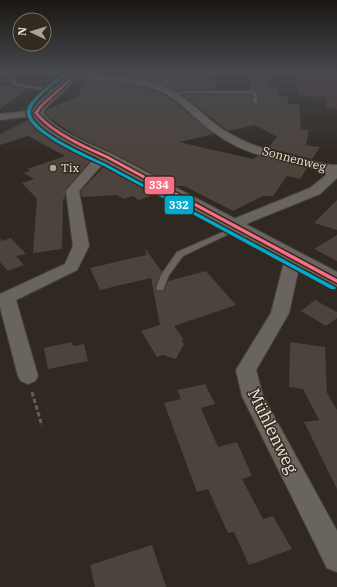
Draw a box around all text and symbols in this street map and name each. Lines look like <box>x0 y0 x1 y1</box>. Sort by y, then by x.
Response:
north arrow <box>12 12 52 52</box>
text: N <box>15 26 29 36</box>
street label: Sonnenweg <box>261 143 328 174</box>
place label: Tix <box>61 160 80 175</box>
marker: Tix <box>48 163 58 173</box>
line badge: 334 <box>144 176 175 195</box>
text: 334 <box>149 178 169 192</box>
line badge: 332 <box>164 195 194 215</box>
text: 332 <box>169 198 189 212</box>
street label: Mühlenweg <box>243 385 303 477</box>

